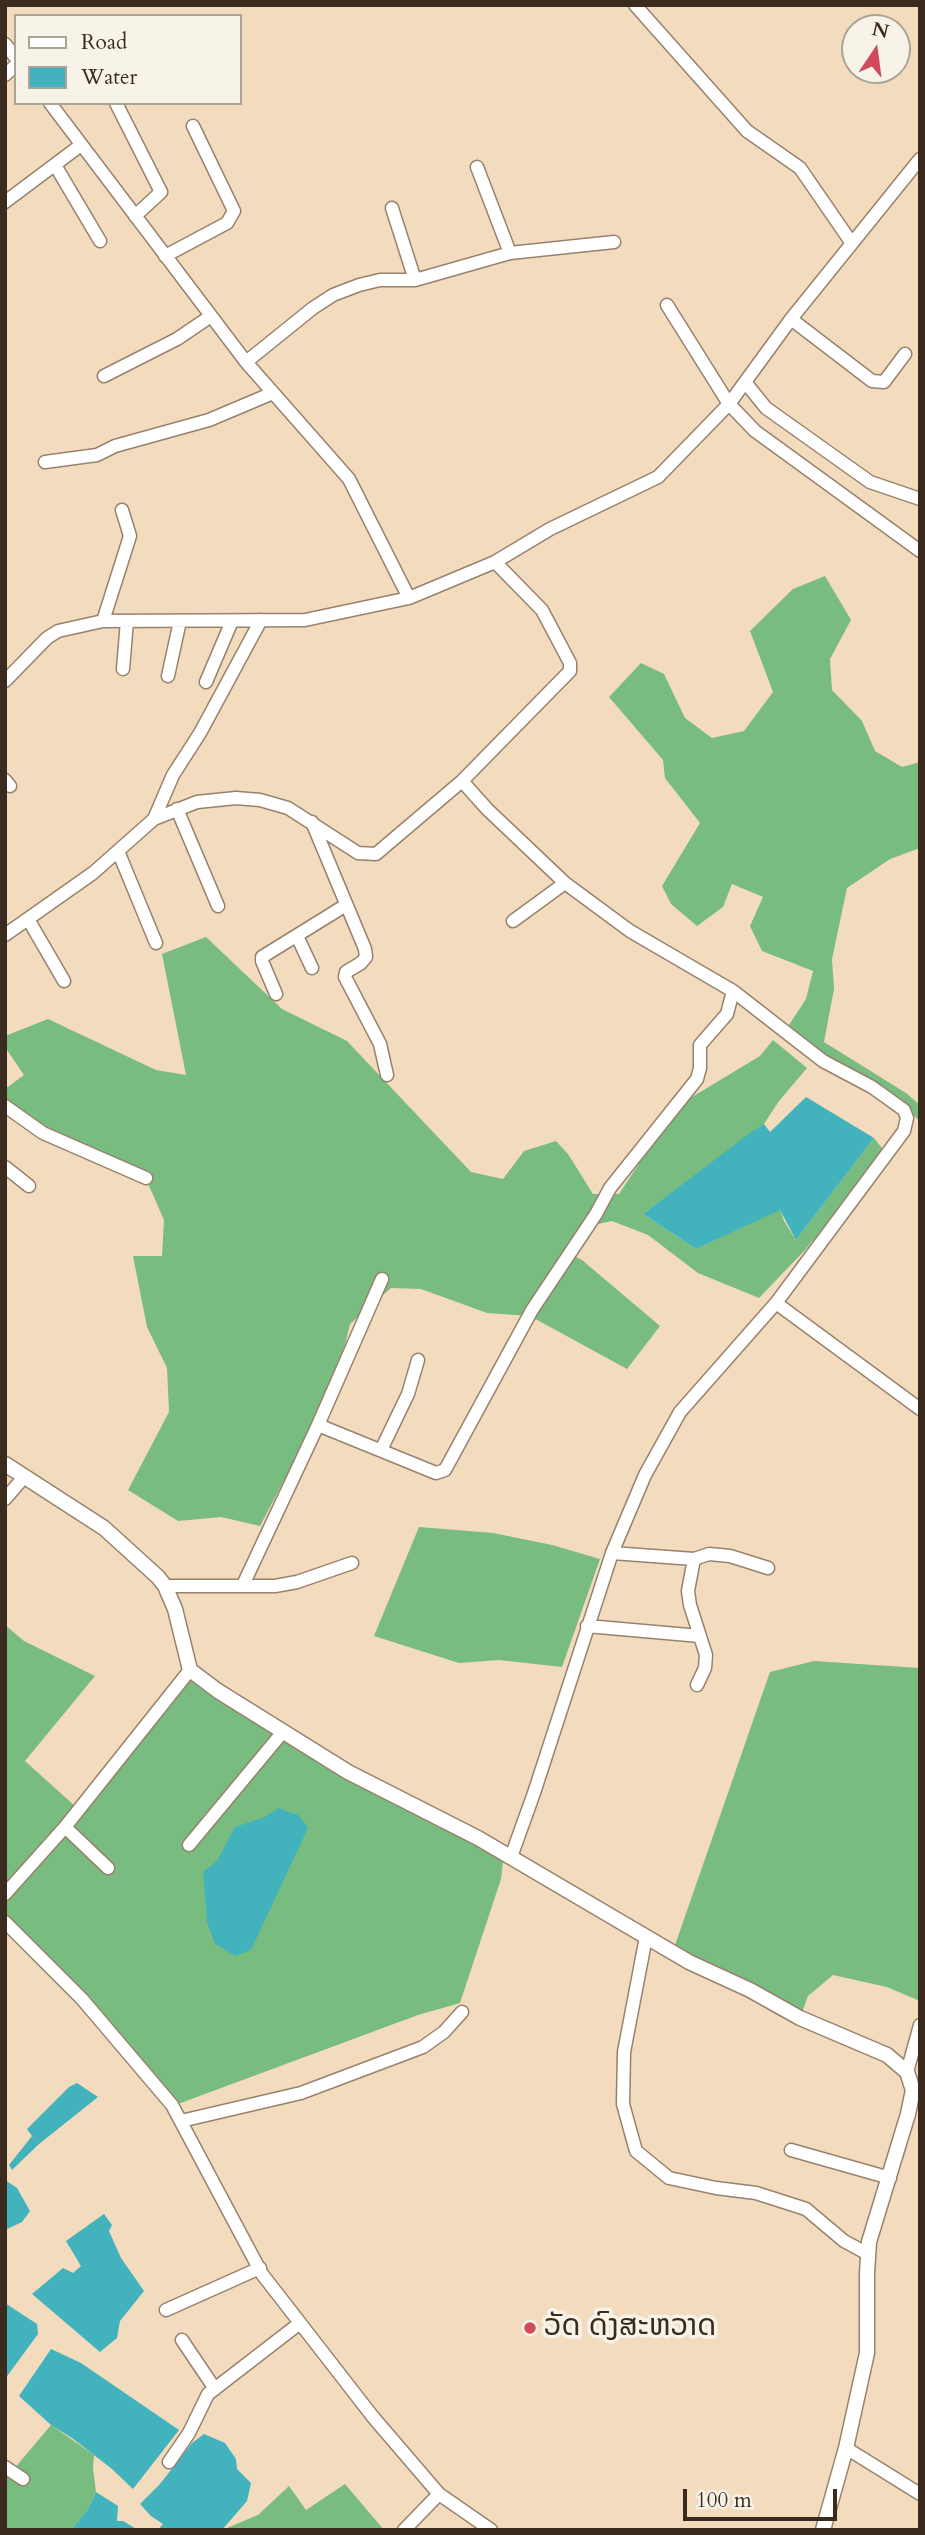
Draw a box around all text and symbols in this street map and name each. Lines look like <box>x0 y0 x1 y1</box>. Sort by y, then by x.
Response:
legend <box>14 14 242 105</box>
north arrow <box>841 14 911 84</box>
text: N <box>869 16 891 45</box>
text: Road <box>81 28 127 57</box>
text: Water <box>81 63 137 92</box>
place label: ວັດ ດົງສະຫວາດ <box>544 2310 716 2346</box>
marker: ວັດ ດົງສະຫວາດ <box>522 2320 538 2336</box>
scale bar <box>687 2476 841 2520</box>
text: 100 m <box>696 2486 752 2515</box>

